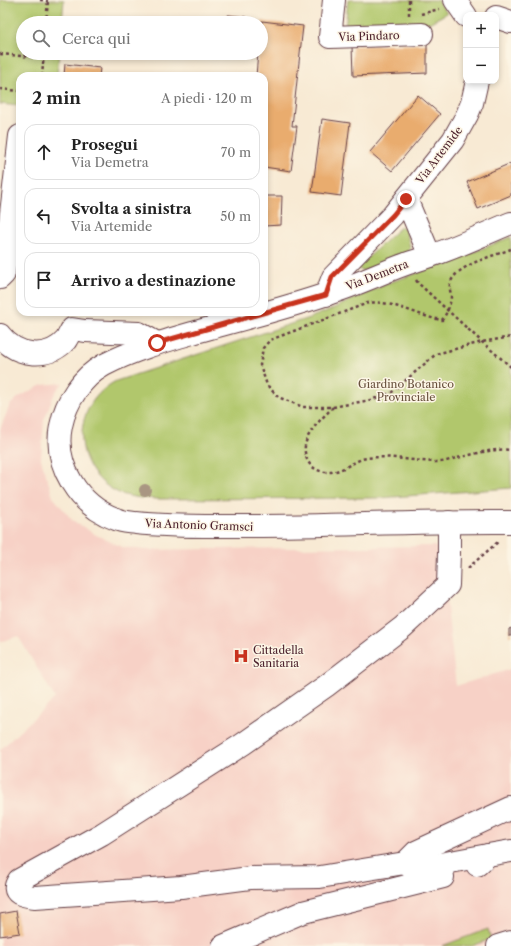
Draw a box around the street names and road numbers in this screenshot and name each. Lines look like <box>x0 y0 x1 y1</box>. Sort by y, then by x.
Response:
street label: Via Pindaro <box>337 28 400 44</box>
street label: Via Artemide <box>412 123 465 187</box>
street label: Via Demetra <box>343 257 410 294</box>
street label: Via Antonio Gramsci <box>144 516 254 534</box>

